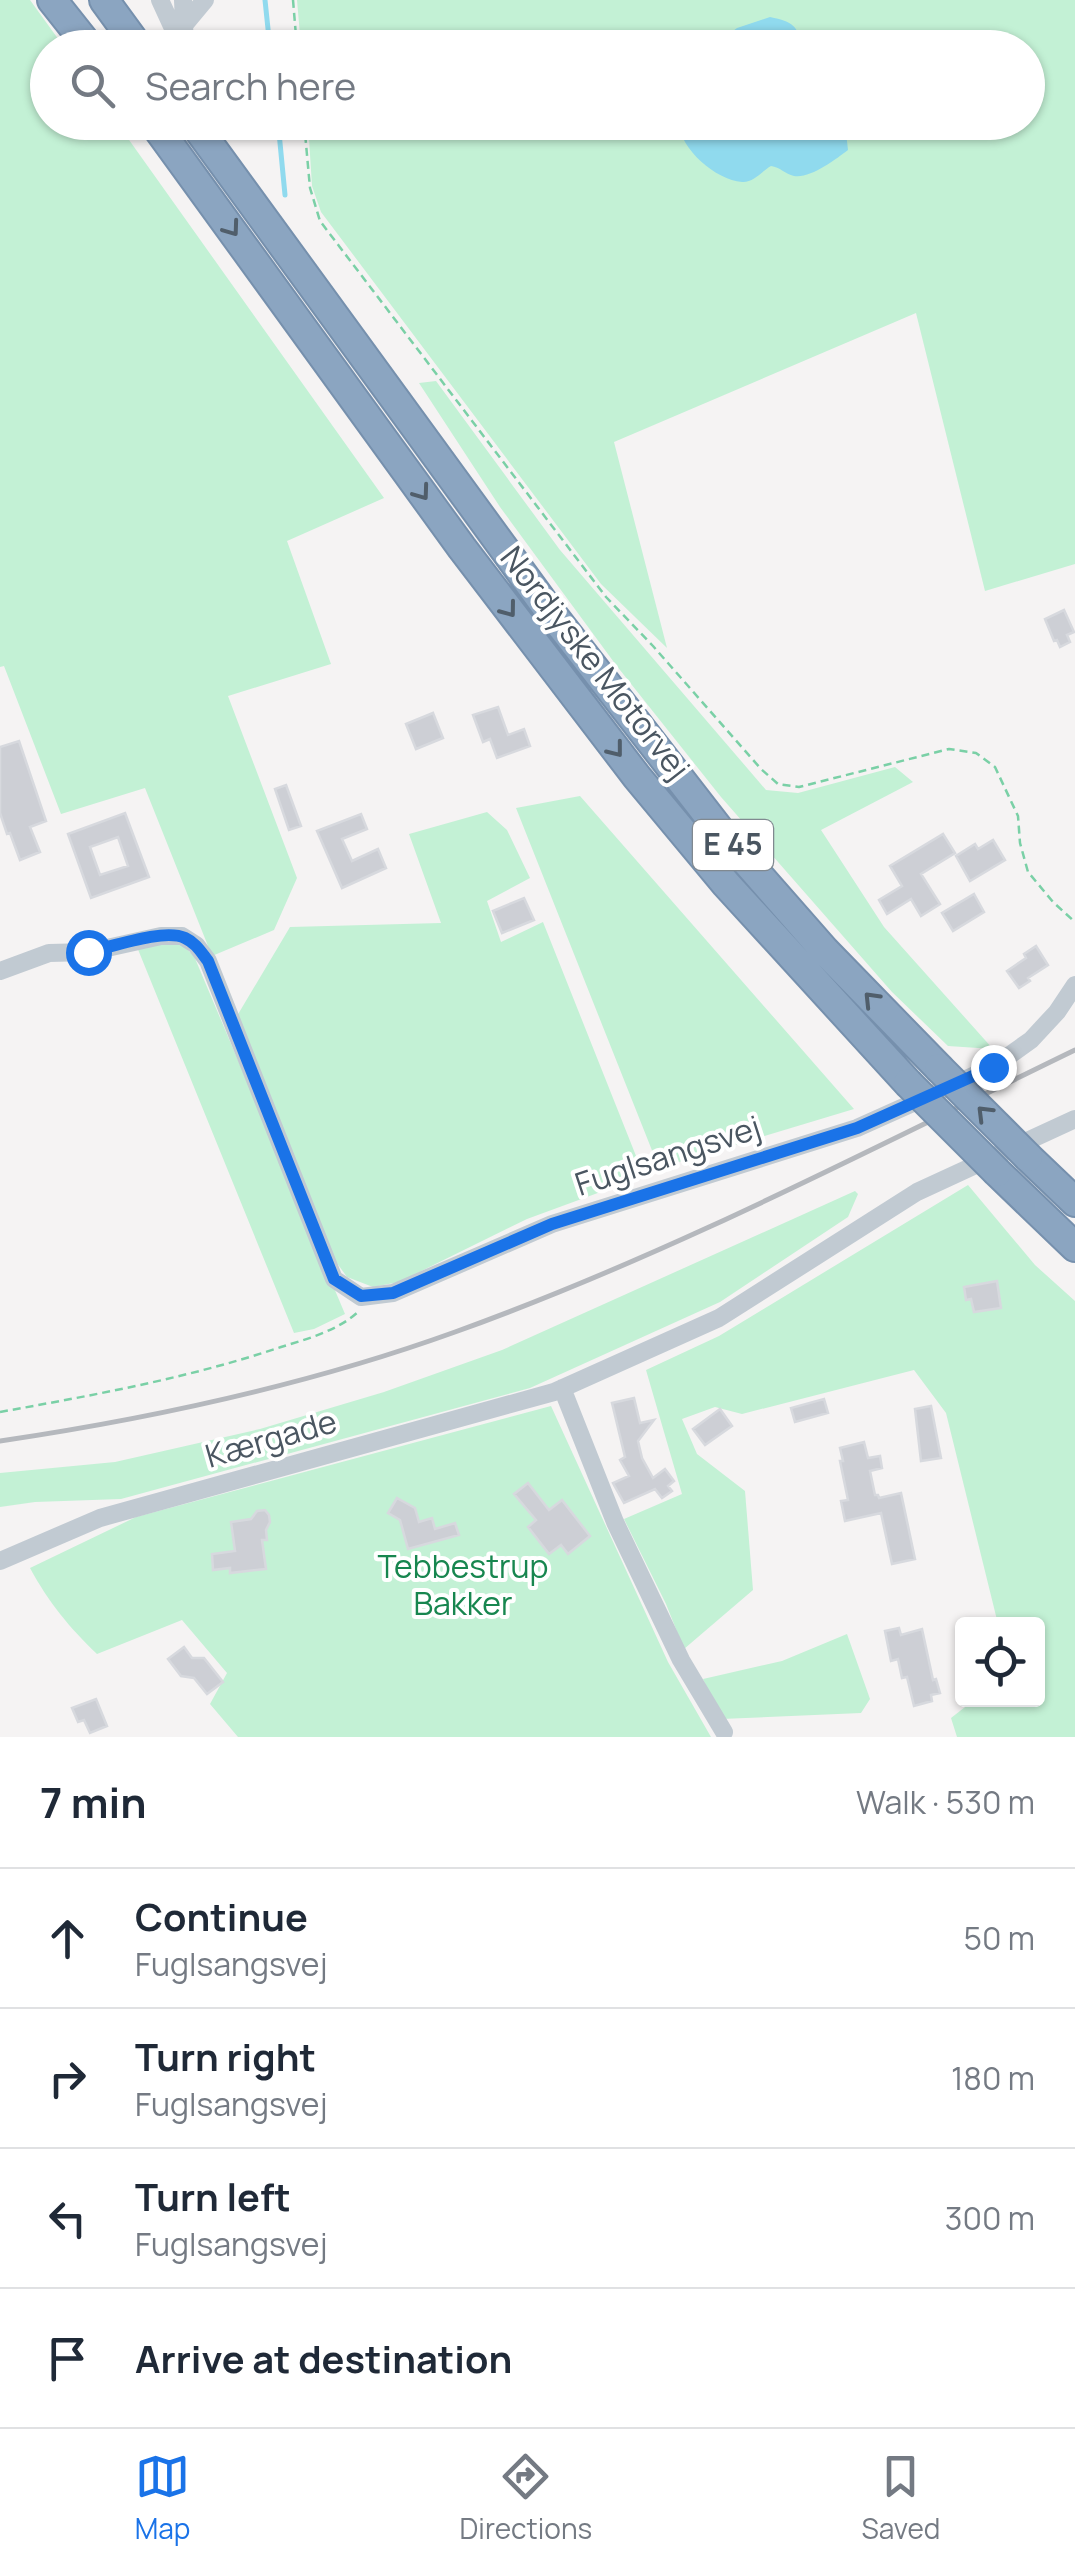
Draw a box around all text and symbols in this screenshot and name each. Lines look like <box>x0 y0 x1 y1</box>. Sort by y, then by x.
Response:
search box <box>30 30 1045 140</box>
icon: search <box>65 58 120 113</box>
text: Search here <box>145 59 356 111</box>
one-way arrow <box>220 218 237 236</box>
one-way arrow <box>410 482 428 500</box>
street label: Nordjyske Motorvej <box>491 537 701 788</box>
one-way arrow <box>497 599 515 617</box>
one-way arrow <box>605 738 622 756</box>
road number: E 45 <box>693 820 773 870</box>
route start <box>66 930 112 976</box>
one-way arrow <box>865 992 883 1010</box>
route end <box>971 1045 1017 1091</box>
street label: Fuglsangsvej <box>569 1104 766 1206</box>
one-way arrow <box>977 1106 995 1124</box>
street label: Kærgade <box>200 1398 341 1478</box>
park label: Tebbestrup Bakker <box>378 1544 548 1625</box>
map controls <box>955 1617 1045 1707</box>
button: locate <box>955 1617 1045 1707</box>
text: 7 min <box>40 1773 147 1831</box>
text: Walk · 530 m <box>856 1780 1035 1824</box>
text: Continue <box>135 1890 308 1942</box>
icon: ahead <box>40 1911 95 1966</box>
text: 50 m <box>963 1916 1035 1960</box>
text: Fuglsangsvej <box>135 1942 328 1986</box>
text: Turn right <box>135 2030 316 2082</box>
icon: right <box>40 2051 95 2106</box>
text: 180 m <box>951 2056 1035 2100</box>
text: Fuglsangsvej <box>135 2082 328 2126</box>
text: Turn left <box>135 2170 291 2222</box>
icon: left <box>40 2191 95 2246</box>
text: 300 m <box>945 2196 1035 2240</box>
text: Fuglsangsvej <box>135 2222 328 2266</box>
icon: arrive <box>40 2331 95 2386</box>
text: Arrive at destination <box>135 2332 512 2384</box>
tab: Map <box>135 2449 190 2547</box>
tab: Directions <box>460 2449 592 2547</box>
tab: Saved <box>861 2449 940 2547</box>

